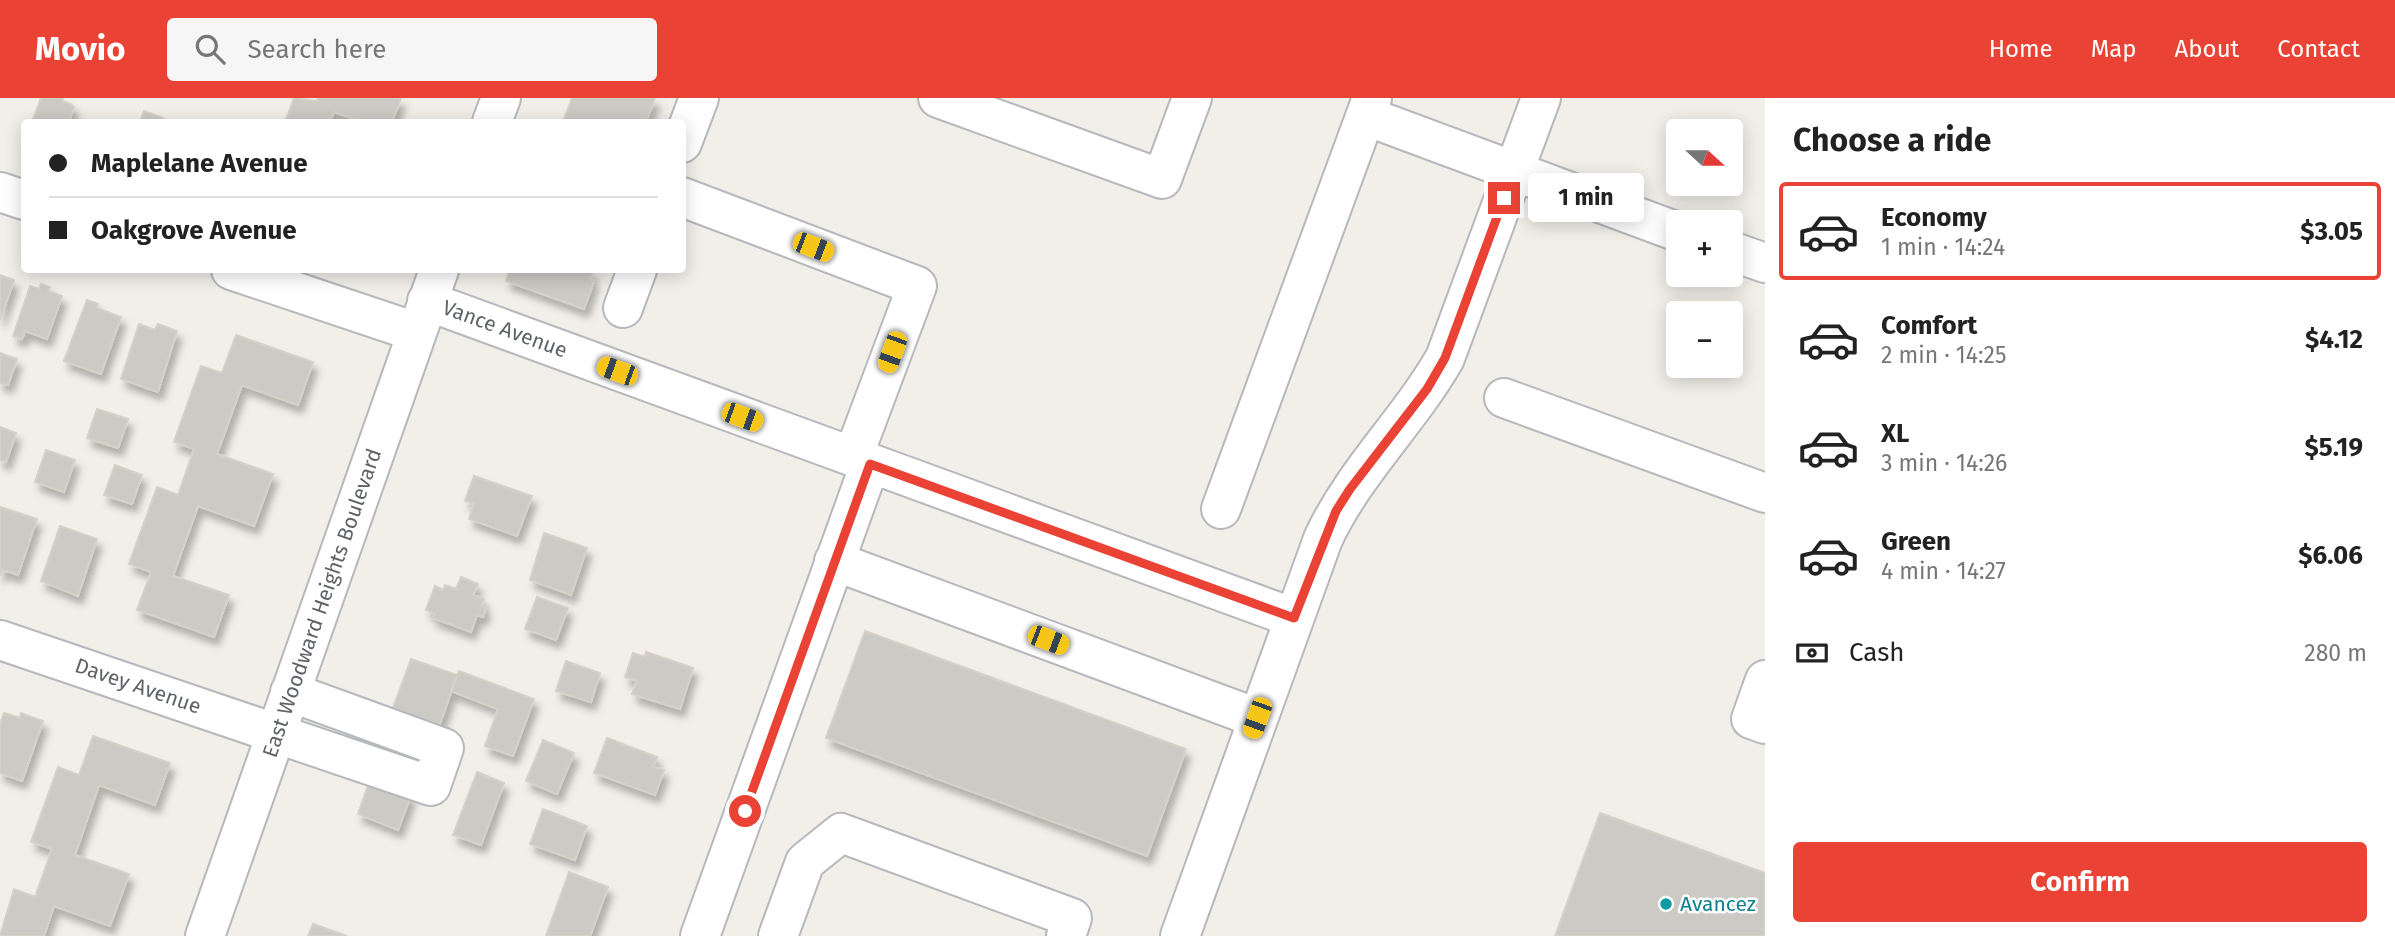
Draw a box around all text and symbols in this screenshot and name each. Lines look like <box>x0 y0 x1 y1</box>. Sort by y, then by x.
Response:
search box <box>167 18 657 81</box>
text: Movio <box>35 29 125 69</box>
icon: search <box>191 30 229 68</box>
text: Search here <box>247 34 386 65</box>
text: Home <box>1989 35 2053 63</box>
text: Map <box>2091 35 2137 63</box>
text: About <box>2175 35 2239 63</box>
text: Contact <box>2277 35 2360 63</box>
north arrow <box>1666 119 1743 196</box>
map controls <box>1666 119 1743 378</box>
text: Choose a ride <box>1793 121 1991 159</box>
text: Maplelane Avenue <box>91 148 308 179</box>
callout: 1 min <box>1528 174 1644 222</box>
route end <box>1488 182 1520 214</box>
text: 1 min <box>1558 183 1614 211</box>
icon: car <box>1797 200 1860 263</box>
text: Economy <box>1881 202 1987 233</box>
button: + <box>1666 210 1743 287</box>
text: Oakgrove Avenue <box>91 215 297 246</box>
text: $3.05 <box>2300 216 2363 247</box>
car <box>790 230 837 264</box>
text: 1 min · 14:24 <box>1881 233 2005 261</box>
street label: Vance Avenue <box>439 294 571 364</box>
button: − <box>1666 301 1743 378</box>
icon: car <box>1797 308 1860 371</box>
text: Comfort <box>1881 310 1977 341</box>
text: $4.12 <box>2305 324 2363 355</box>
car <box>875 329 910 375</box>
text: 2 min · 14:25 <box>1881 341 2007 369</box>
car <box>594 354 641 388</box>
car <box>719 400 766 434</box>
icon: car <box>1797 416 1860 479</box>
text: XL <box>1881 418 1909 449</box>
text: $5.19 <box>2305 432 2363 463</box>
street label: East Woodward Heights Boulevard <box>257 445 387 761</box>
text: 3 min · 14:26 <box>1881 449 2007 477</box>
icon: car <box>1797 524 1860 587</box>
text: Green <box>1881 526 1951 557</box>
text: $6.06 <box>2298 540 2363 571</box>
text: 4 min · 14:27 <box>1881 557 2006 585</box>
car <box>1025 623 1072 657</box>
icon: cash <box>1793 634 1831 672</box>
text: Cash <box>1849 637 1905 668</box>
text: 280 m <box>2304 639 2367 667</box>
street label: Davey Avenue <box>72 652 204 720</box>
car <box>1240 695 1275 741</box>
route start <box>729 795 761 827</box>
button: Confirm <box>1793 842 2367 922</box>
place label: Avancez <box>1680 891 1756 917</box>
marker: Avancez <box>1658 896 1674 912</box>

